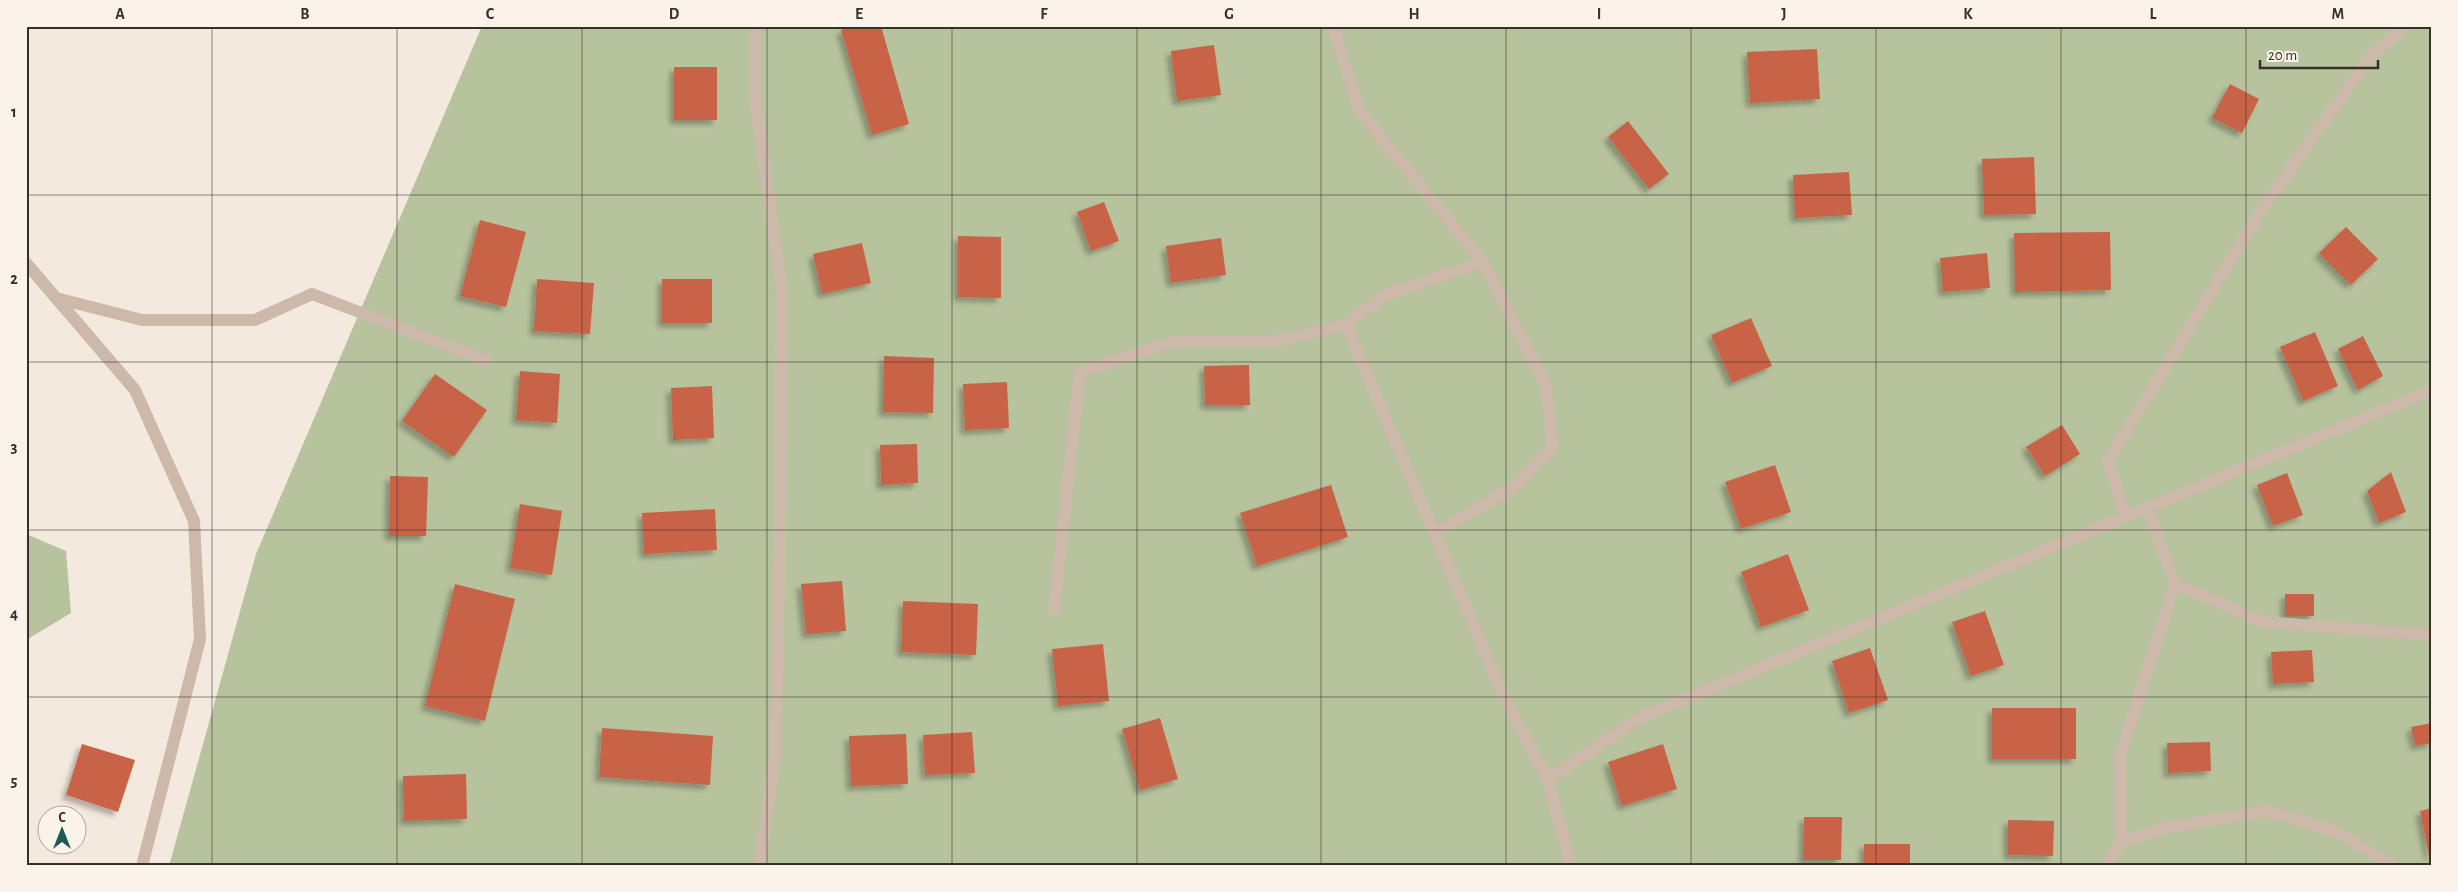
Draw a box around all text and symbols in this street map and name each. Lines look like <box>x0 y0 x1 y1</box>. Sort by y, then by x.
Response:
text: A <box>115 6 125 22</box>
text: B <box>300 6 310 22</box>
text: C <box>486 6 495 22</box>
text: D <box>669 6 680 22</box>
text: E <box>855 6 863 22</box>
text: F <box>1040 6 1048 22</box>
text: G <box>1224 6 1234 22</box>
text: H <box>1408 6 1420 22</box>
text: I <box>1597 6 1601 22</box>
text: J <box>1781 6 1787 22</box>
text: K <box>1963 6 1973 22</box>
text: L <box>2150 6 2157 22</box>
text: M <box>2332 6 2344 22</box>
scale bar <box>2260 38 2378 70</box>
text: 20 m <box>2268 48 2297 63</box>
text: 1 <box>11 104 17 120</box>
text: 2 <box>10 271 18 287</box>
text: 3 <box>11 439 18 455</box>
text: 4 <box>10 606 18 622</box>
text: 5 <box>11 773 18 789</box>
north arrow <box>38 804 88 854</box>
text: С <box>58 811 66 825</box>

